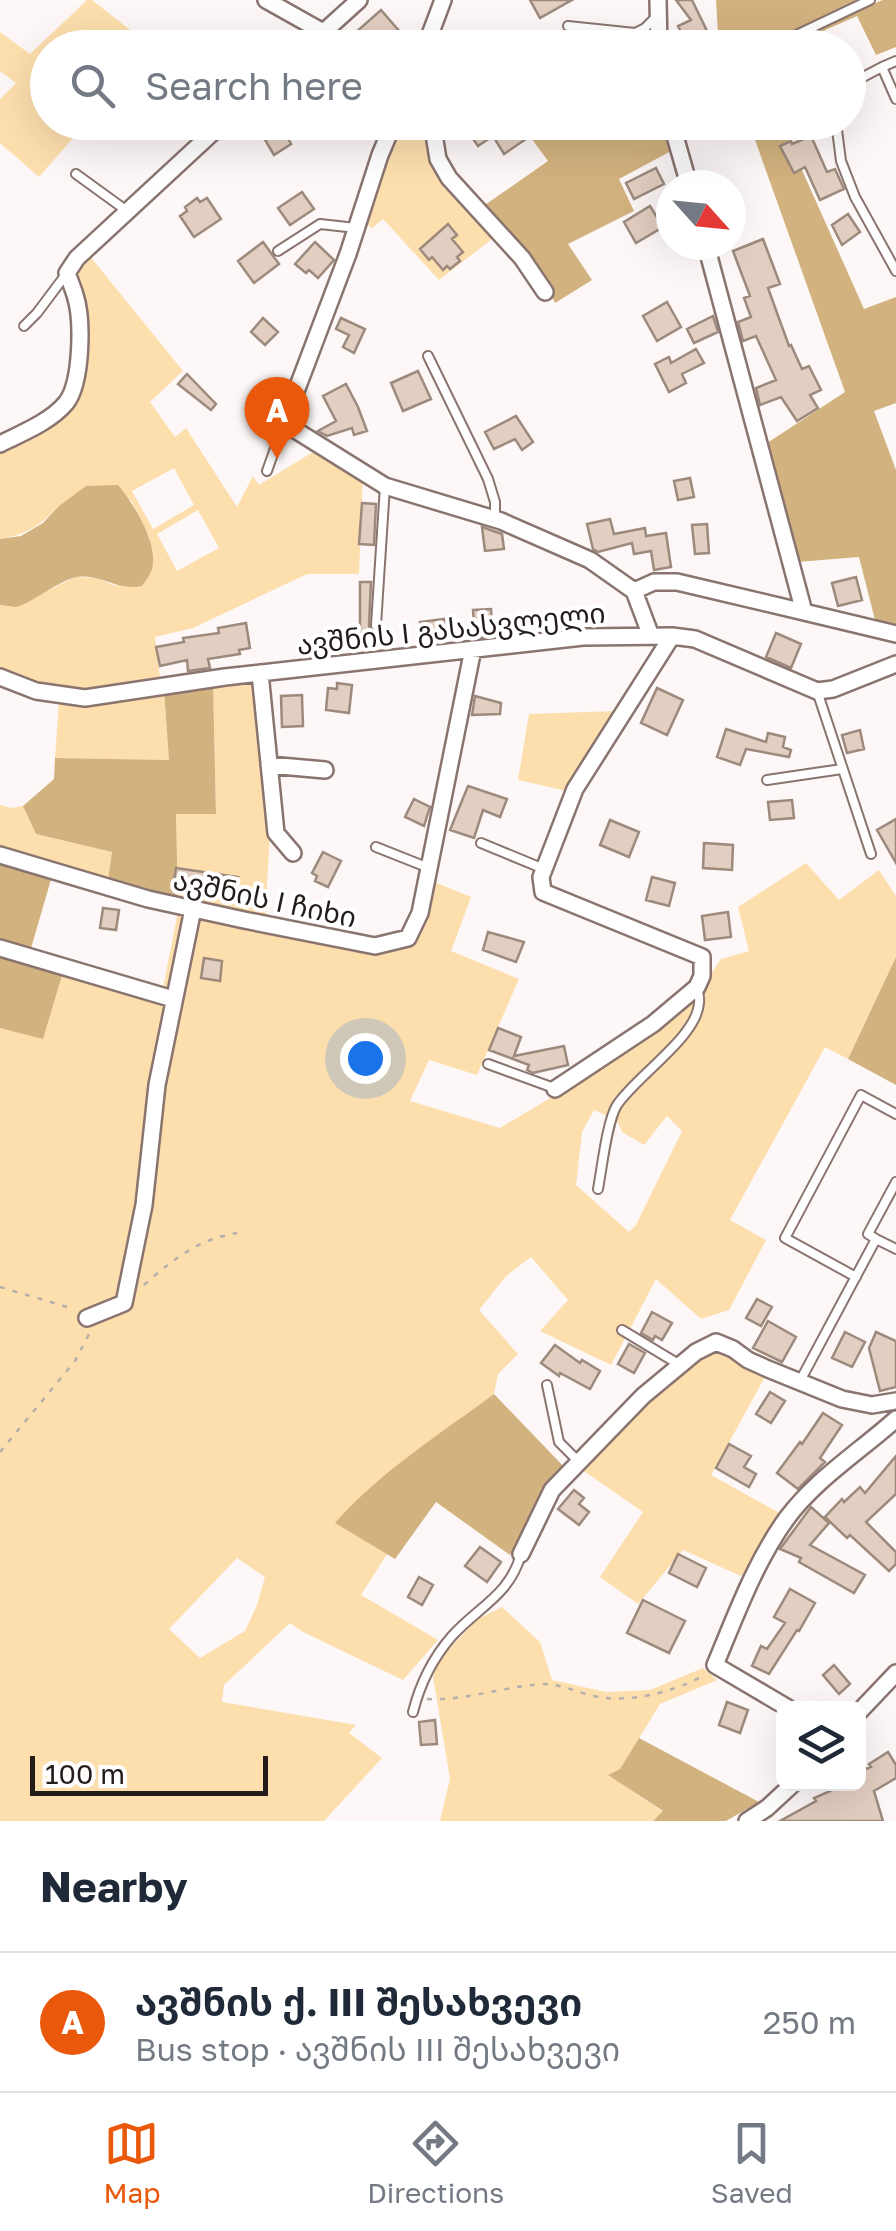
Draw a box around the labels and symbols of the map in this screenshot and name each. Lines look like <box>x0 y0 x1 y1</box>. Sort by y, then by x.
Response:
north arrow <box>656 170 746 260</box>
pin: A <box>244 376 310 459</box>
street label: ავშნის I გასასვლელი <box>295 595 607 662</box>
street label: ავშნის I ჩიხი <box>170 863 360 934</box>
your location <box>340 1033 391 1084</box>
scale bar <box>30 1751 268 1796</box>

